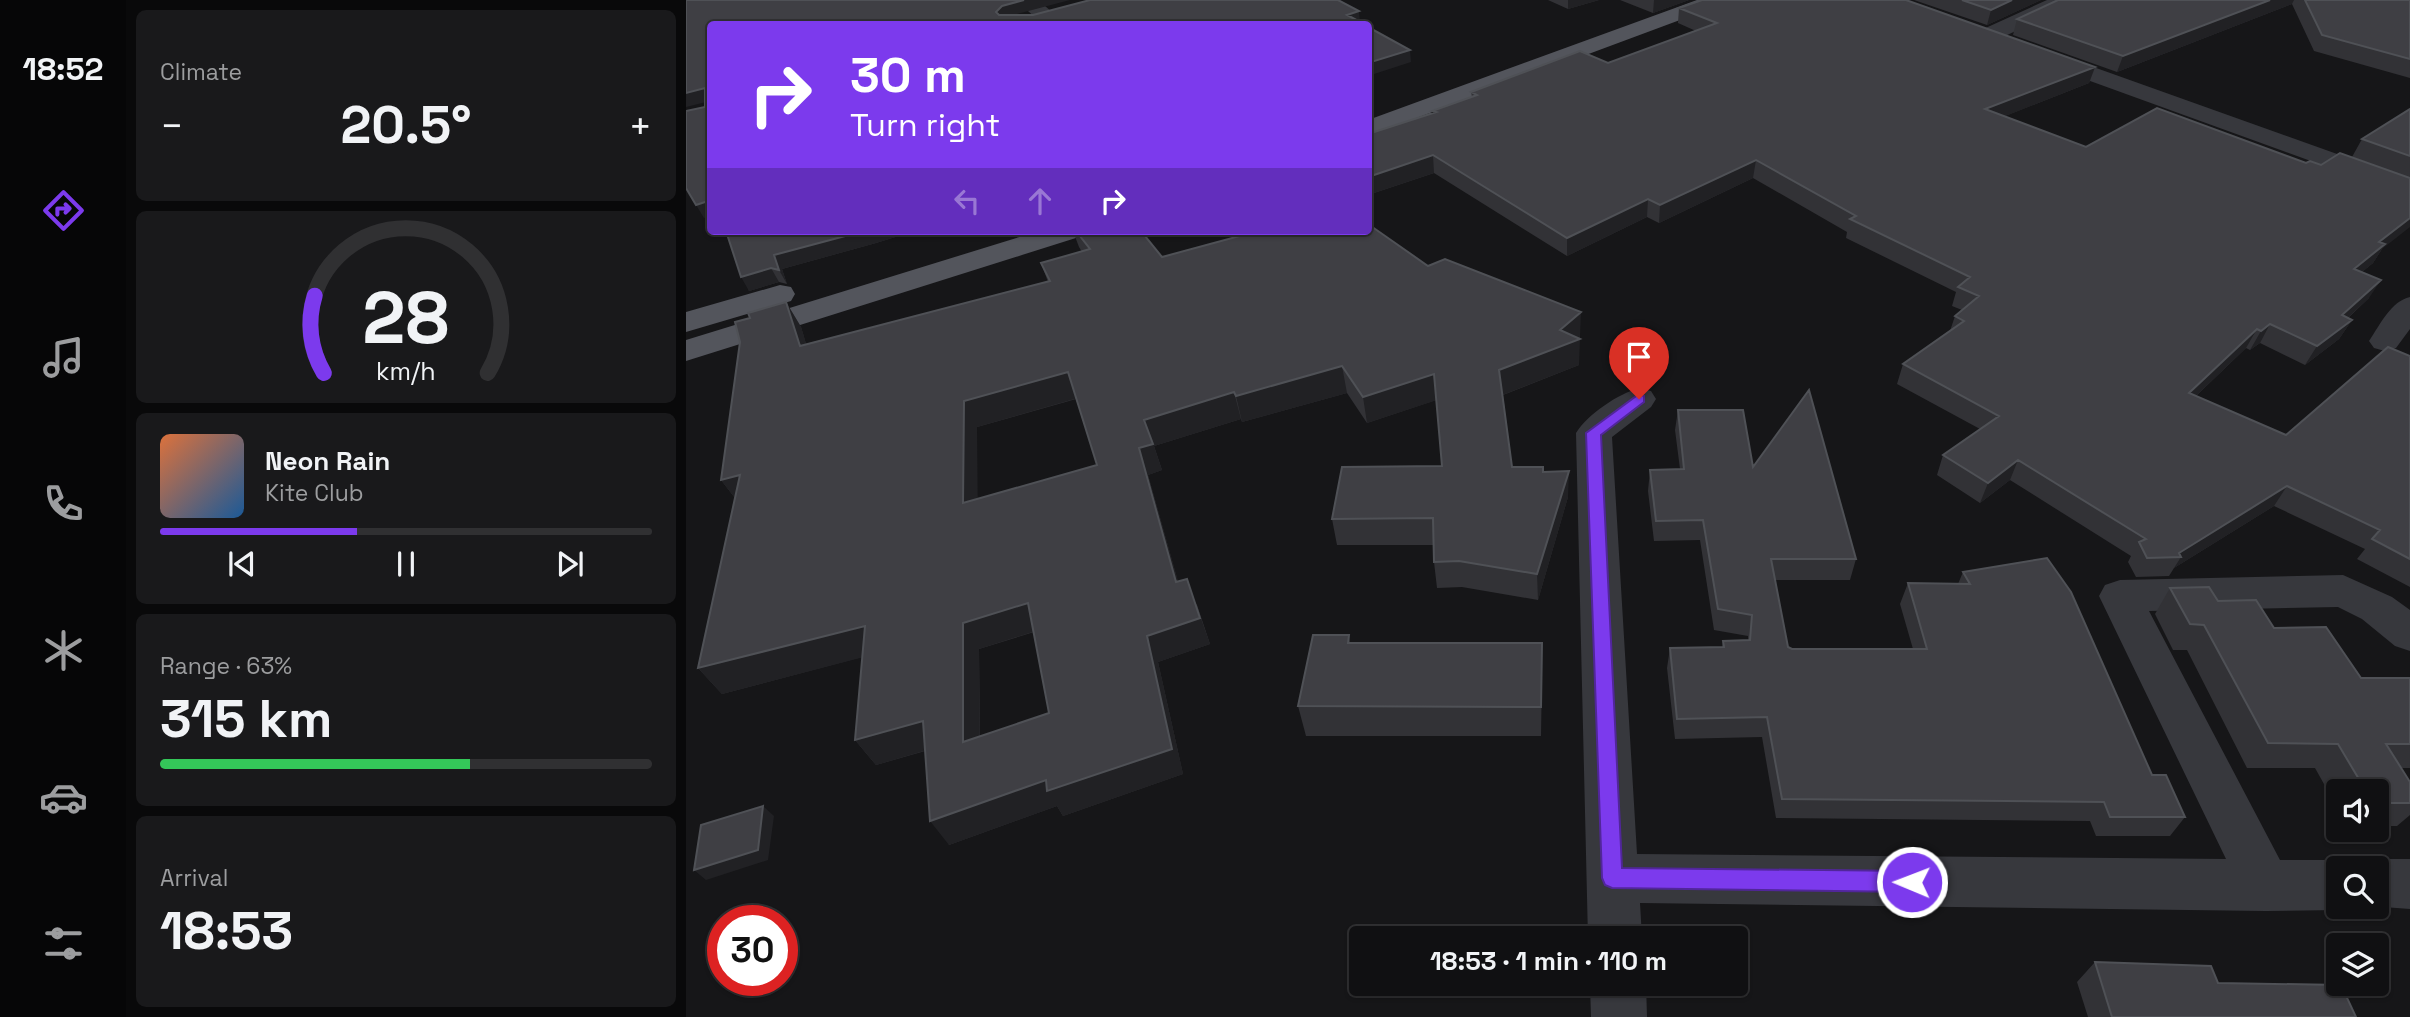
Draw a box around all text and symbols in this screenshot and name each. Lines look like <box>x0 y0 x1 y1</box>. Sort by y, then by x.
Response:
text: 30 m <box>850 44 966 106</box>
text: 18:52 <box>22 49 104 89</box>
icon: right <box>735 49 826 140</box>
text: Climate <box>160 57 242 87</box>
text: 20.5° <box>340 92 472 158</box>
text: − <box>160 102 184 150</box>
text: + <box>628 102 652 150</box>
text: Turn right <box>850 105 1000 145</box>
icon: left <box>948 182 986 220</box>
icon: ahead <box>1021 182 1059 220</box>
icon: right <box>1094 182 1132 220</box>
icon: directions <box>39 186 88 235</box>
text: 28 <box>363 272 449 365</box>
pin <box>1609 327 1669 399</box>
icon: music <box>39 333 88 382</box>
icon: arrive <box>1620 338 1658 376</box>
text: km/h <box>376 355 436 387</box>
text: Neon Rain <box>265 444 390 478</box>
text: Kite Club <box>265 478 364 508</box>
icon: phone <box>39 479 88 528</box>
icon: previous <box>223 545 261 583</box>
icon: pause <box>387 545 425 583</box>
icon: next <box>551 545 589 583</box>
icon: climate <box>39 626 88 675</box>
text: Range · 63% <box>160 651 292 681</box>
text: 315 km <box>160 686 332 752</box>
icon: car <box>39 773 88 822</box>
map controls <box>2326 779 2389 996</box>
button: sound <box>2326 779 2389 842</box>
position arrow <box>1875 845 1949 919</box>
button: search <box>2326 856 2389 919</box>
text: Arrival <box>160 863 228 893</box>
text: 18:53 <box>160 898 293 964</box>
speed limit sign: 30 <box>707 905 798 996</box>
icon: filters <box>39 919 88 968</box>
button: layers <box>2326 933 2389 996</box>
text: 18:53 · 1 min · 110 m <box>1430 944 1667 978</box>

